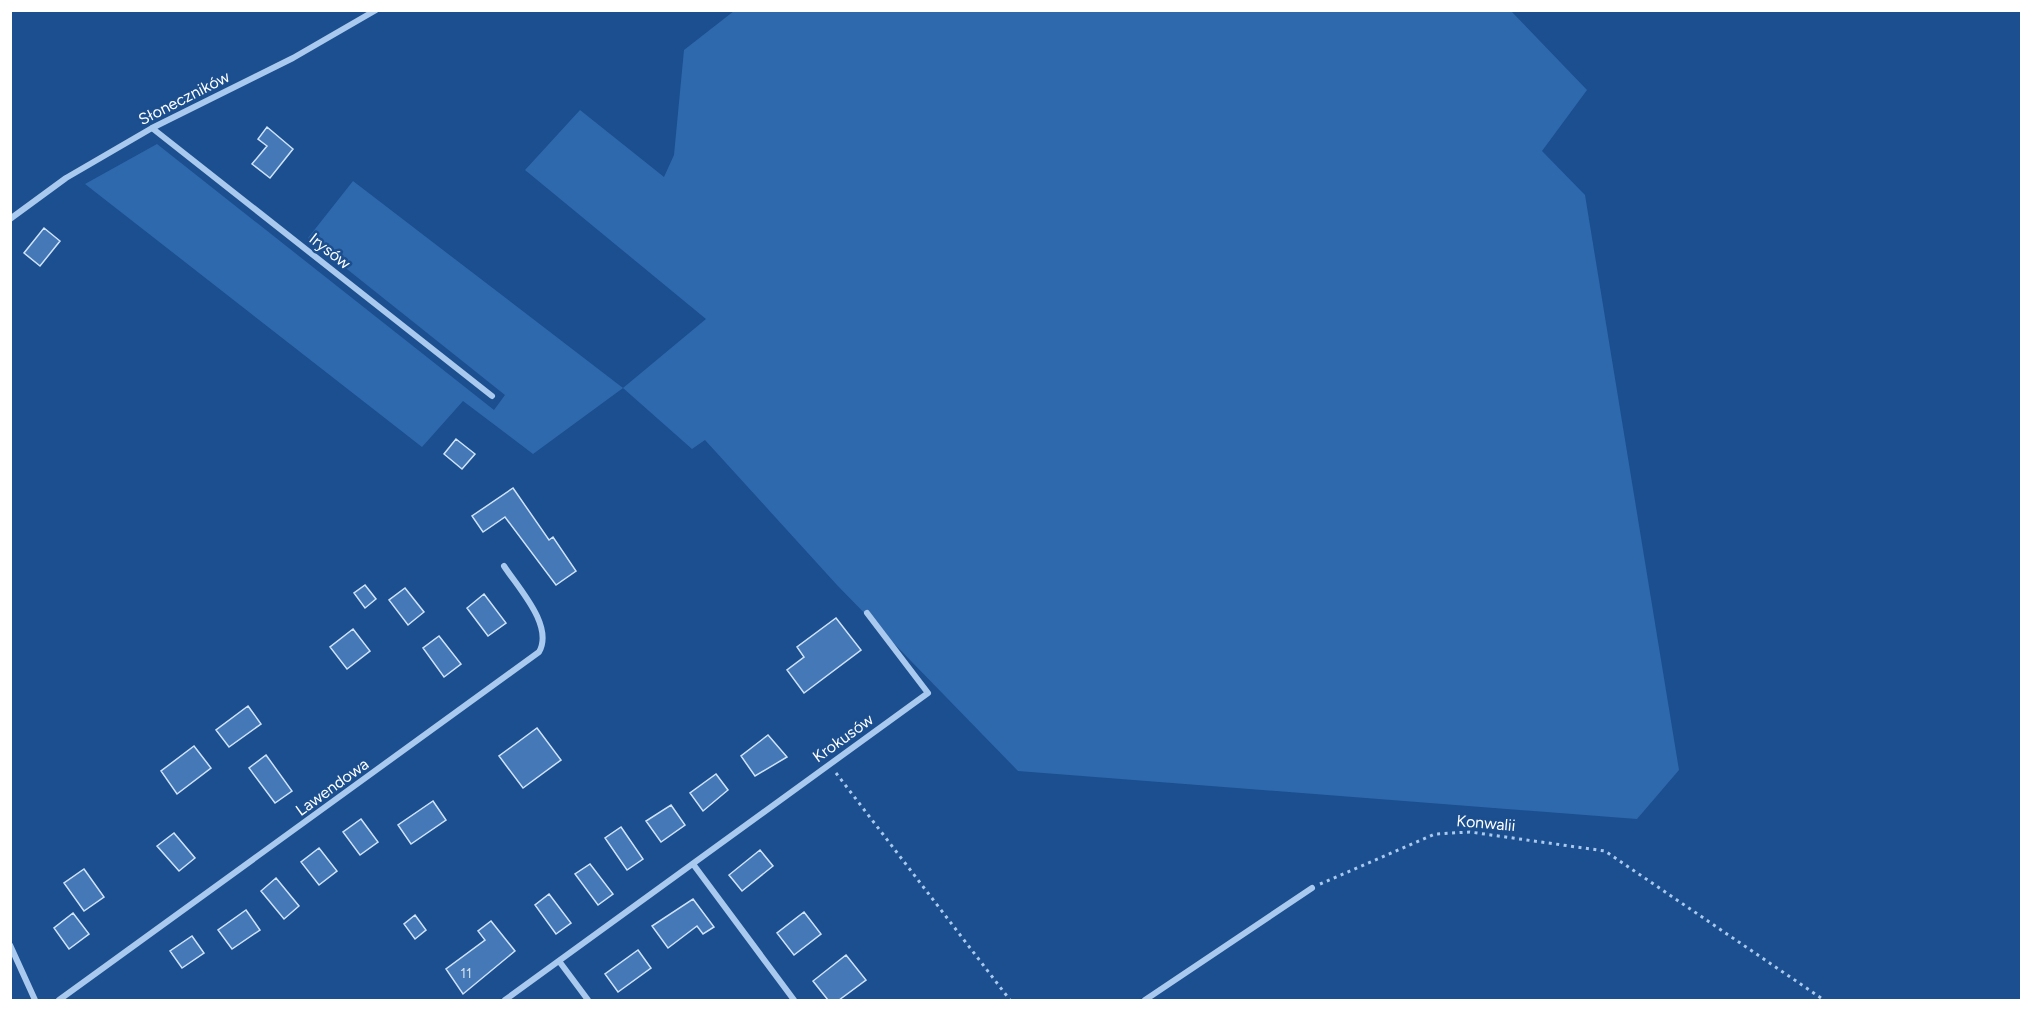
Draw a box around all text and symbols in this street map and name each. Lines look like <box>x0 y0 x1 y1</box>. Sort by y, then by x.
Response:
street label: Słoneczników <box>135 67 233 129</box>
street label: Irysów <box>306 229 355 273</box>
street label: Krokusów <box>809 709 877 766</box>
street label: Lawendowa <box>292 754 372 820</box>
street label: Konwalii <box>1456 811 1516 835</box>
house number: 11 <box>460 965 472 982</box>

